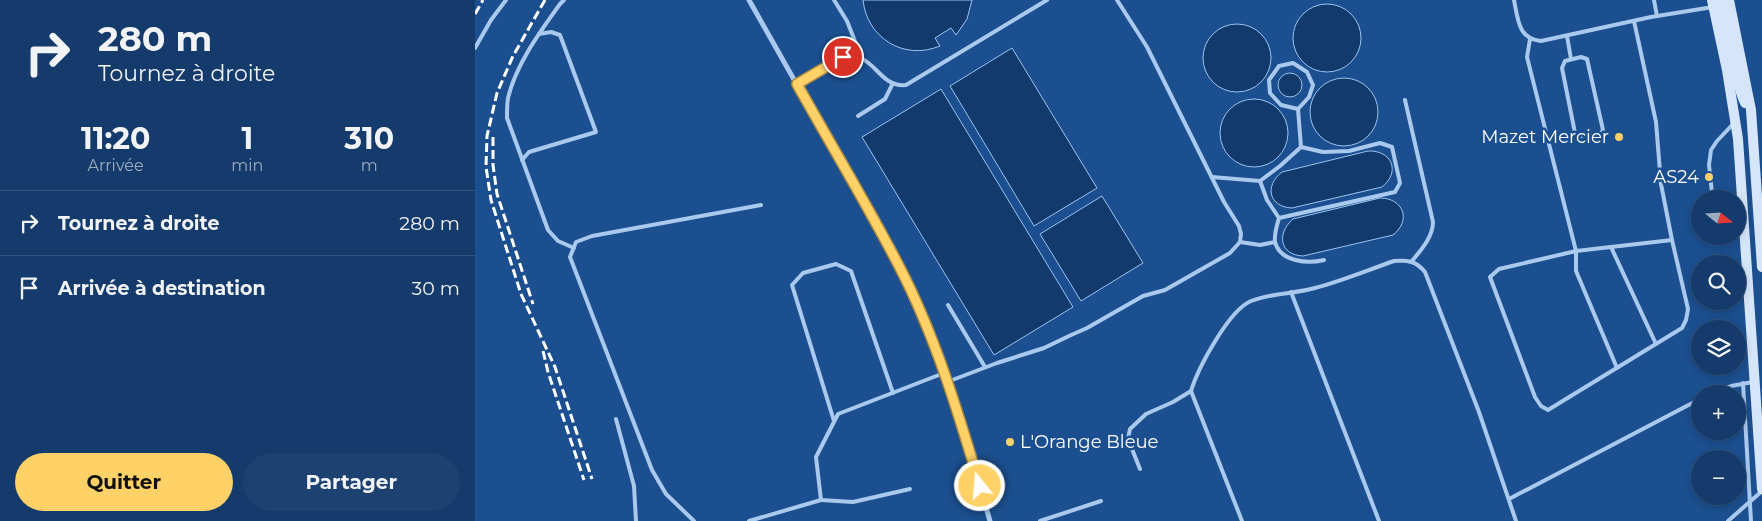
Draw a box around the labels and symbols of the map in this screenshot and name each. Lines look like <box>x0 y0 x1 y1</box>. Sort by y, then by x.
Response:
pin <box>822 36 864 78</box>
place label: Mazet Mercier <box>1481 126 1609 148</box>
marker: Mazet Mercier <box>1613 131 1625 143</box>
place label: AS24 <box>1653 166 1699 188</box>
marker: AS24 <box>1703 171 1715 183</box>
north arrow <box>1691 190 1746 245</box>
place label: L'Orange Bleue <box>1020 431 1159 453</box>
marker: L'Orange Bleue <box>1004 436 1016 448</box>
position arrow <box>953 459 1005 511</box>

